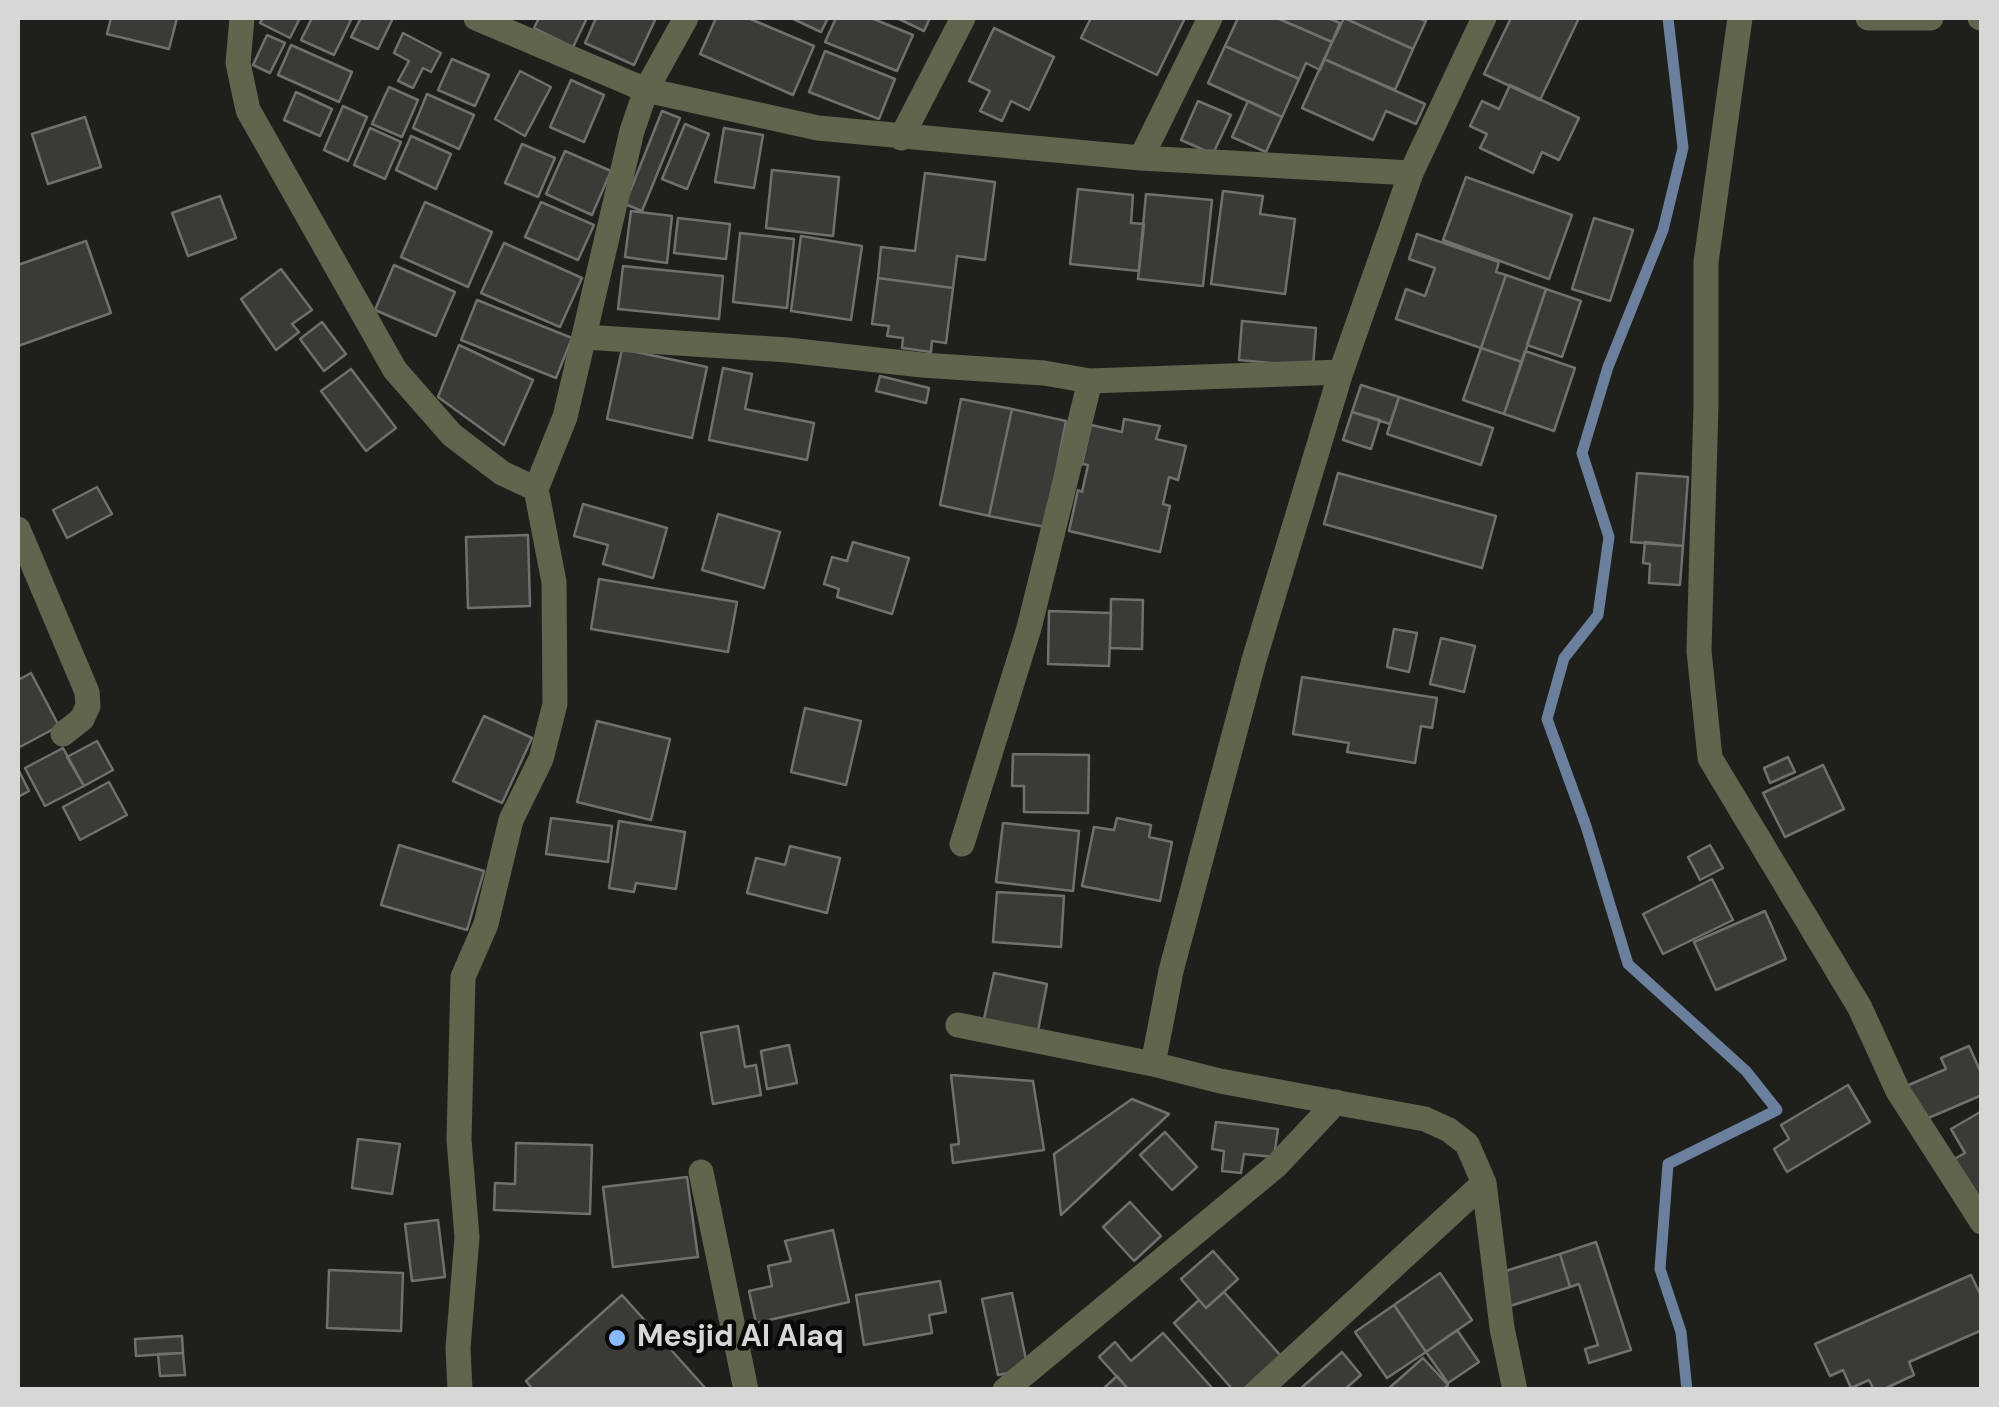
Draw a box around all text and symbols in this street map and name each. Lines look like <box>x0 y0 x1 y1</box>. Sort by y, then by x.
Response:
place label: Mesjid Al Alaq <box>637 1320 844 1356</box>
marker: Mesjid Al Alaq <box>606 1327 628 1349</box>

